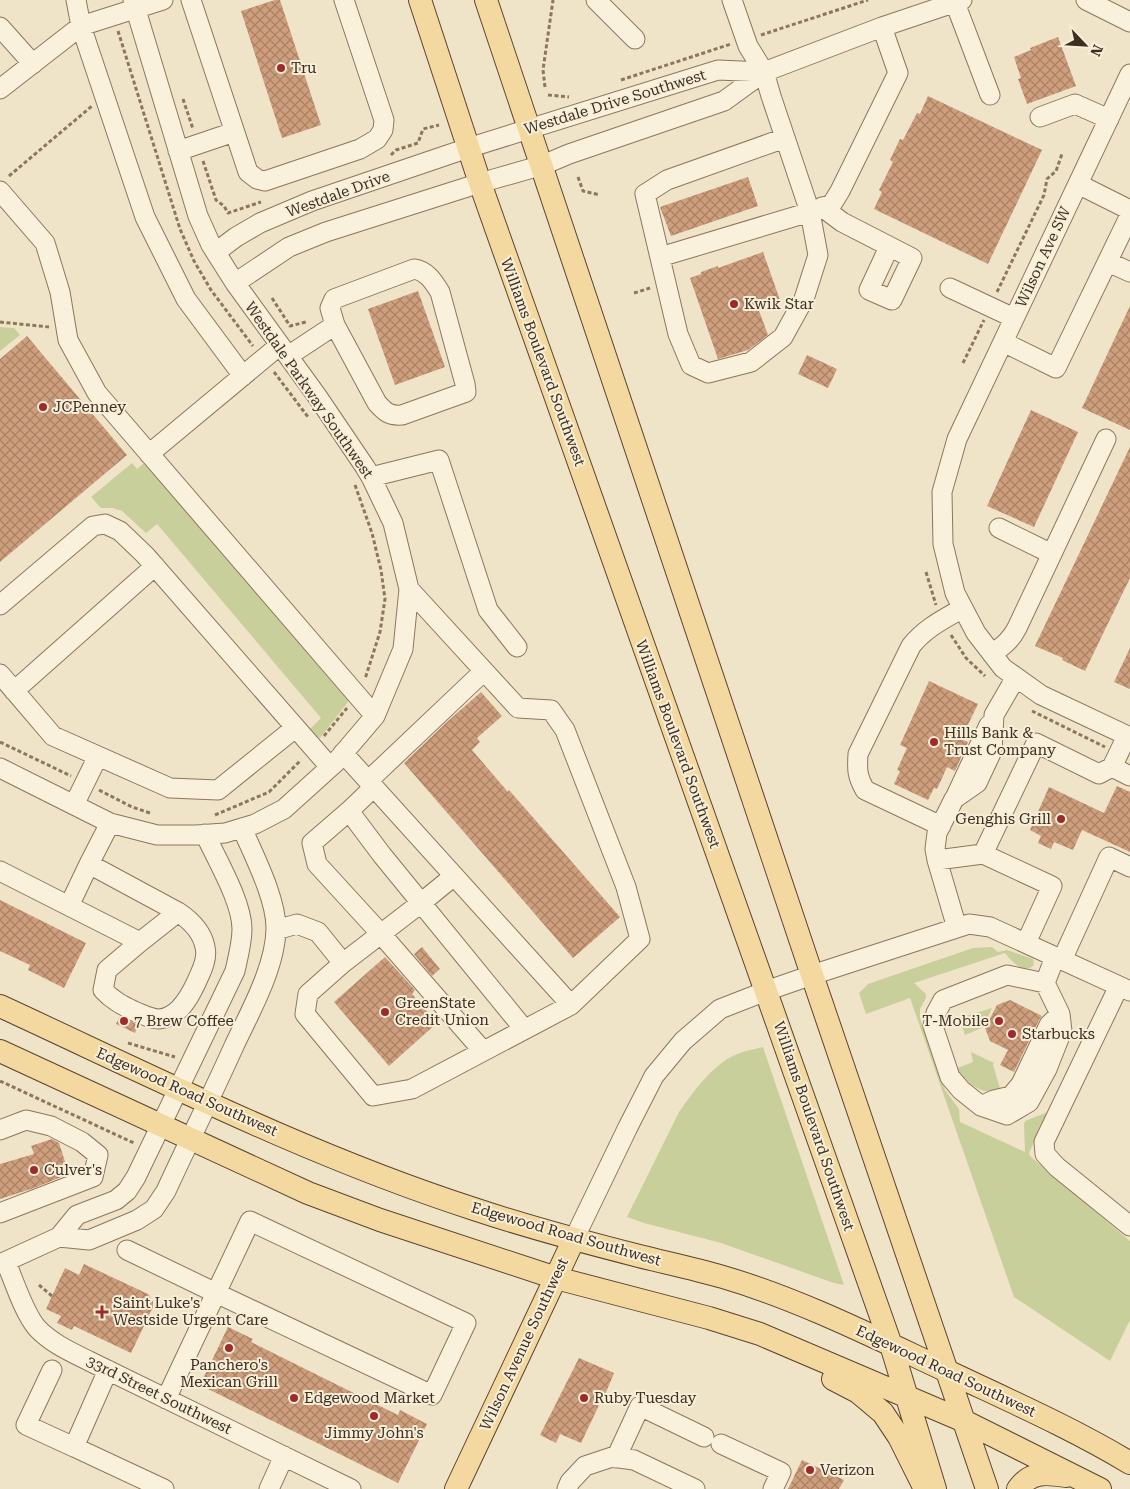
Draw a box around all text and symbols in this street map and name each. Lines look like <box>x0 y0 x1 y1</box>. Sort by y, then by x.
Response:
north arrow <box>1060 20 1110 70</box>
text: N <box>1087 42 1106 59</box>
place label: Tru <box>291 59 317 77</box>
marker: Tru <box>275 62 287 74</box>
street label: Westdale Drive Southwest <box>522 66 708 138</box>
street label: Westdale Drive <box>284 167 392 221</box>
street label: Wilson Ave SW <box>1012 203 1075 310</box>
street label: Williams Boulevard Southwest <box>497 255 589 469</box>
place label: Kwik Star <box>744 295 814 313</box>
street label: Westdale Parkway Southwest <box>241 298 377 482</box>
marker: Kwik Star <box>728 298 740 310</box>
place label: JCPenney <box>53 398 126 416</box>
marker: JCPenney <box>37 401 49 413</box>
street label: Williams Boulevard Southwest <box>632 637 724 851</box>
place label: Hills Bank & Trust Company <box>944 724 1056 759</box>
marker: Hills Bank & Trust Company <box>928 736 940 748</box>
place label: Genghis Grill <box>955 810 1051 828</box>
marker: Genghis Grill <box>1055 813 1067 825</box>
place label: GreenState Credit Union <box>395 994 489 1029</box>
marker: GreenState Credit Union <box>379 1006 391 1018</box>
place label: 7 Brew Coffee <box>134 1012 234 1030</box>
place label: T-Mobile <box>922 1012 989 1030</box>
marker: 7 Brew Coffee <box>118 1015 130 1027</box>
marker: T-Mobile <box>993 1015 1005 1027</box>
street label: Williams Boulevard Southwest <box>770 1019 859 1234</box>
place label: Starbucks <box>1022 1025 1095 1043</box>
marker: Starbucks <box>1006 1028 1018 1040</box>
street label: Edgewood Road Southwest <box>94 1044 281 1140</box>
place label: Culver's <box>44 1161 102 1179</box>
marker: Culver's <box>28 1164 40 1176</box>
street label: Edgewood Road Southwest <box>469 1198 663 1270</box>
street label: Wilson Avenue Southwest <box>476 1255 572 1433</box>
place label: Saint Luke's Westside Urgent Care <box>113 1294 268 1329</box>
marker: Saint Luke's Westside Urgent Care <box>95 1305 109 1319</box>
street label: Edgewood Road Southwest <box>853 1321 1039 1421</box>
marker: Panchero's Mexican Grill <box>223 1342 235 1354</box>
street label: 33rd Street Southwest <box>83 1352 235 1438</box>
place label: Panchero's Mexican Grill <box>180 1356 278 1391</box>
place label: Edgewood Market <box>304 1389 435 1407</box>
place label: Ruby Tuesday <box>594 1389 696 1407</box>
marker: Edgewood Market <box>288 1392 300 1404</box>
marker: Ruby Tuesday <box>578 1392 590 1404</box>
marker: Jimmy John's <box>368 1410 380 1422</box>
place label: Jimmy John's <box>324 1424 424 1442</box>
place label: Verizon <box>820 1461 875 1479</box>
marker: Verizon <box>804 1464 816 1476</box>

